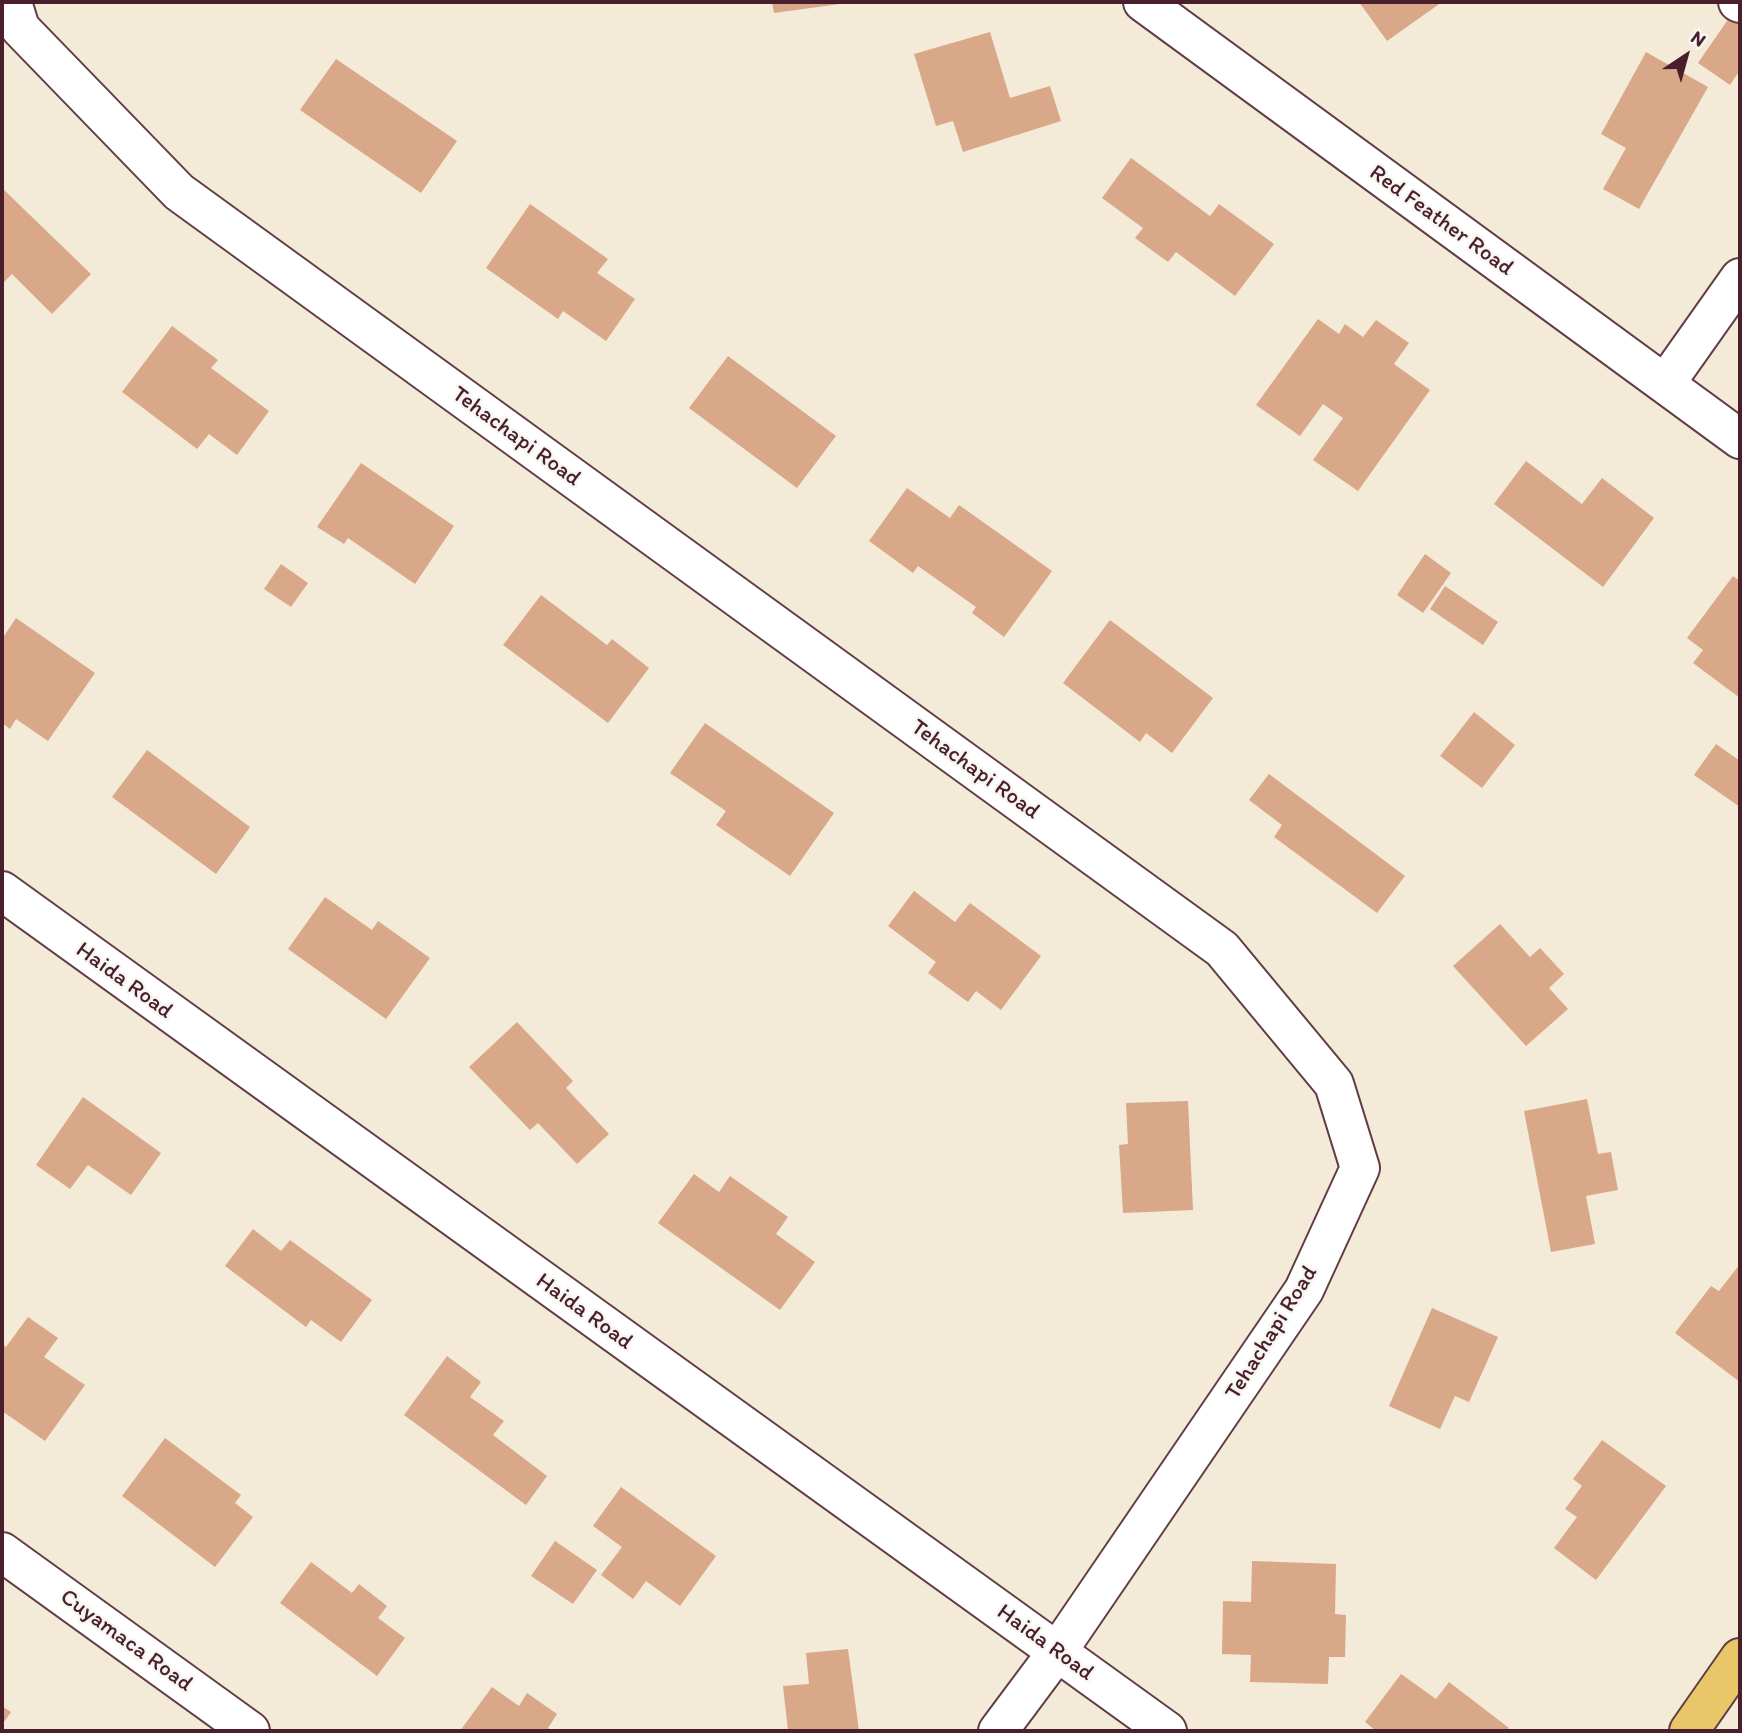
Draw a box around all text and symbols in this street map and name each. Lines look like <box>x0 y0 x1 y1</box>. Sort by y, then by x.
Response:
north arrow <box>1651 21 1721 91</box>
text: N <box>1687 26 1711 52</box>
street label: Red Feather Road <box>1364 159 1518 283</box>
street label: Tehachapi Road <box>446 381 586 493</box>
street label: Tehachapi Road <box>905 714 1045 826</box>
street label: Haida Road <box>70 937 178 1025</box>
street label: Tehachapi Road <box>1220 1261 1324 1405</box>
street label: Haida Road <box>530 1268 638 1356</box>
street label: Cuyamaca Road <box>54 1584 198 1698</box>
street label: Haida Road <box>991 1599 1099 1687</box>

